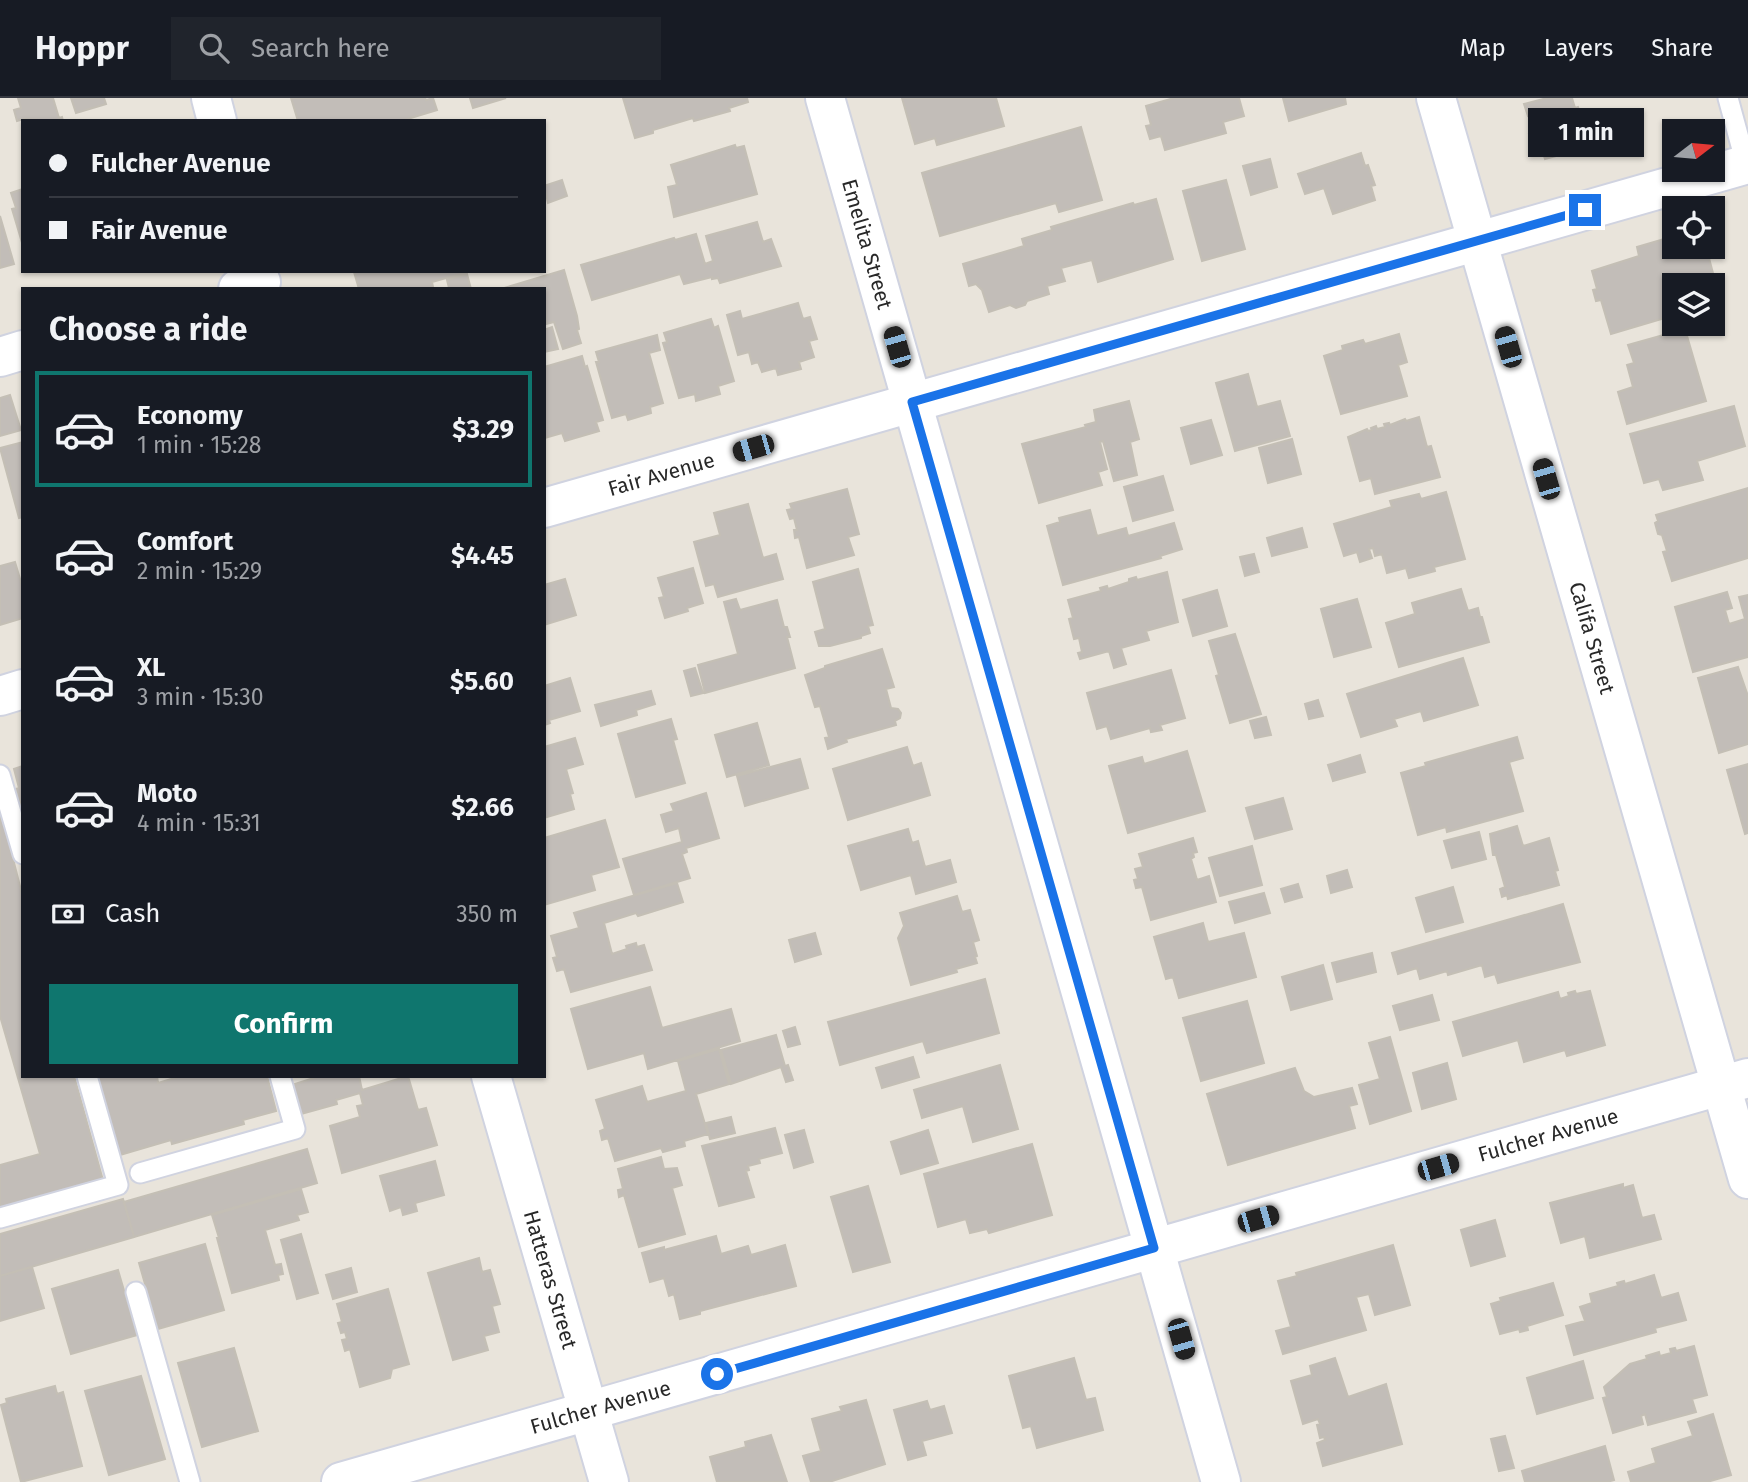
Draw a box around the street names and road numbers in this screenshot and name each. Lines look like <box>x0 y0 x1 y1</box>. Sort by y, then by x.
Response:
street label: Emelita Street <box>836 176 898 313</box>
street label: Fair Avenue <box>605 447 718 502</box>
street label: Califa Street <box>1563 579 1620 697</box>
street label: Fulcher Avenue <box>1475 1103 1622 1168</box>
street label: Hatteras Street <box>518 1207 583 1352</box>
street label: Fulcher Avenue <box>527 1375 674 1440</box>

